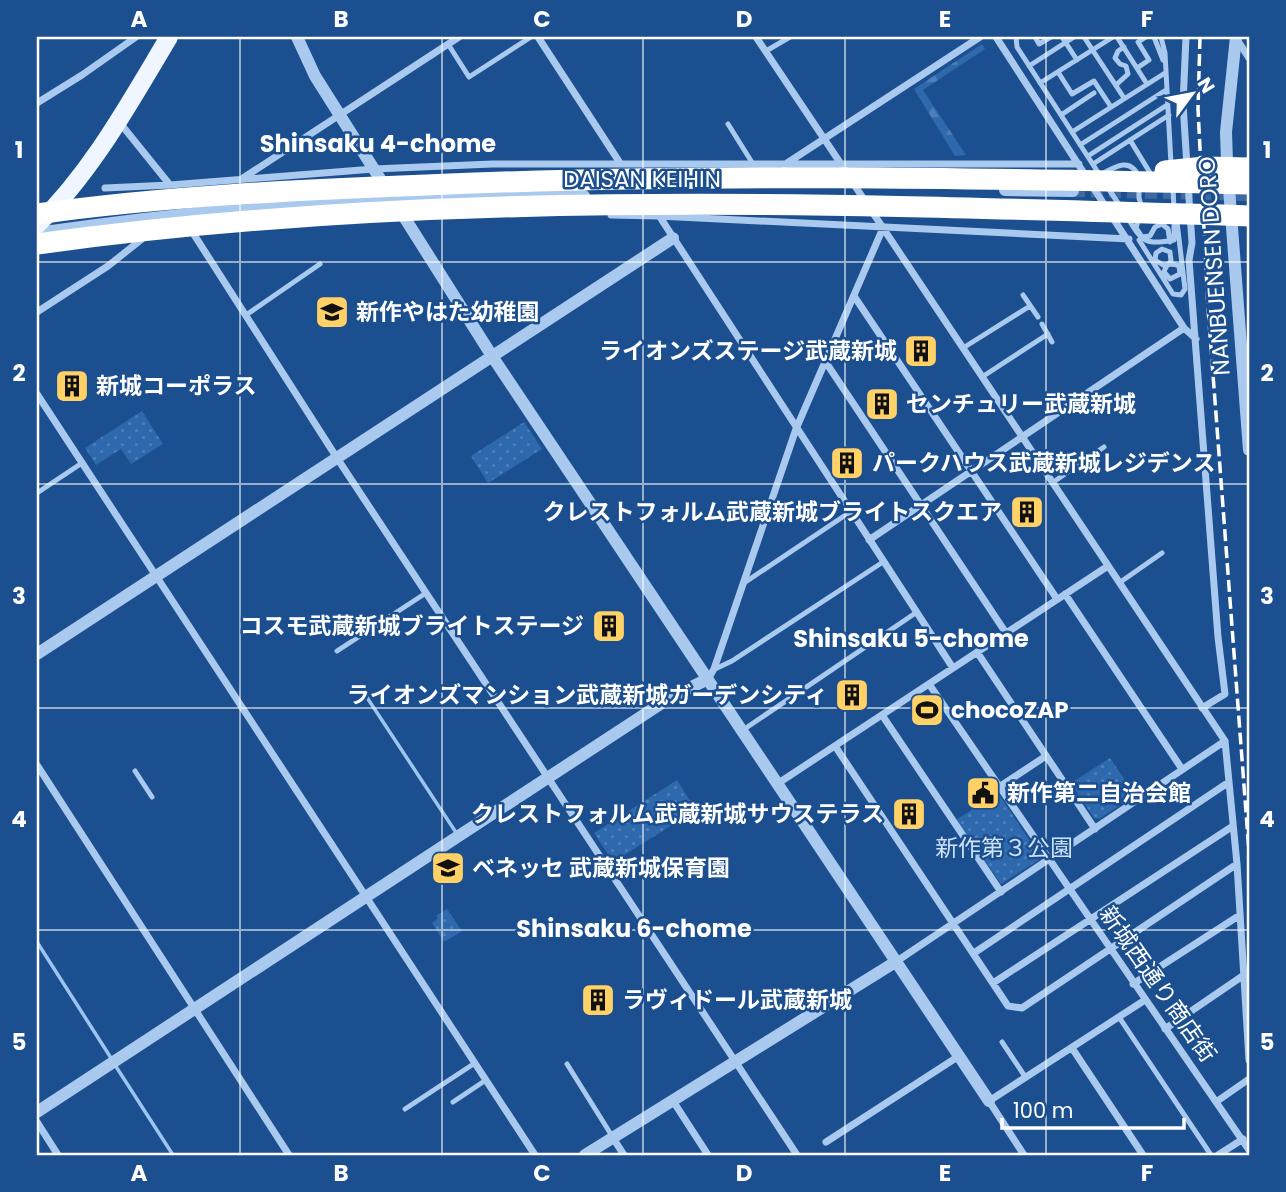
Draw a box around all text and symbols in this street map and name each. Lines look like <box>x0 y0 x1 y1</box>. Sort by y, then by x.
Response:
text: A <box>131 3 148 35</box>
text: B <box>333 3 349 35</box>
text: C <box>533 3 551 35</box>
text: D <box>736 3 752 35</box>
text: E <box>939 3 951 35</box>
text: F <box>1141 3 1153 35</box>
north arrow <box>1156 60 1226 130</box>
text: N <box>1191 72 1221 98</box>
district label: Shinsaku 4-chome <box>260 127 496 160</box>
text: 1 <box>15 134 23 166</box>
text: 1 <box>1263 134 1271 166</box>
street label: NANBUENSEN DORO <box>1190 155 1238 377</box>
street label: DAISAN KEIHIN <box>563 163 721 195</box>
school or university icon: 新作やはた幼稚園 <box>313 293 351 331</box>
place label: 新作やはた幼稚園 <box>356 296 540 328</box>
building icon: ライオンズステージ武蔵新城 <box>902 332 940 370</box>
place label: ライオンズステージ武蔵新城 <box>599 335 897 367</box>
text: 2 <box>12 357 26 389</box>
text: 2 <box>1260 357 1274 389</box>
building icon: 新城コーポラス <box>53 367 91 405</box>
place label: 新城コーポラス <box>96 370 257 402</box>
building icon: センチュリー武蔵新城 <box>863 385 901 423</box>
place label: センチュリー武蔵新城 <box>906 388 1136 420</box>
building icon: パークハウス武蔵新城レジデンス <box>828 444 866 482</box>
place label: パークハウス武蔵新城レジデンス <box>872 447 1215 479</box>
building icon: クレストフォルム武蔵新城ブライトスクエア <box>1008 493 1046 531</box>
place label: クレストフォルム武蔵新城ブライトスクエア <box>542 496 1002 528</box>
text: 3 <box>12 580 26 612</box>
text: 3 <box>1260 580 1274 612</box>
building icon: コスモ武蔵新城ブライトステージ <box>590 607 628 645</box>
place label: コスモ武蔵新城ブライトステージ <box>239 610 584 642</box>
district label: Shinsaku 5-chome <box>793 622 1029 655</box>
building icon: ライオンズマンション武蔵新城ガーデンシティ <box>833 676 871 714</box>
place label: ライオンズマンション武蔵新城ガーデンシティ <box>347 679 828 711</box>
sports icon: chocoZAP <box>908 691 946 729</box>
place label: chocoZAP <box>951 694 1069 726</box>
public building icon: 新作第二自治会館 <box>964 774 1002 812</box>
place label: 新作第二自治会館 <box>1007 777 1191 809</box>
building icon: クレストフォルム武蔵新城サウステラス <box>890 795 928 833</box>
place label: クレストフォルム武蔵新城サウステラス <box>471 798 884 830</box>
text: 4 <box>11 803 27 835</box>
text: 4 <box>1259 803 1275 835</box>
park label: 新作第３公園 <box>935 832 1073 864</box>
school or university icon: ベネッセ 武蔵新城保育園 <box>429 849 467 887</box>
place label: ベネッセ 武蔵新城保育園 <box>472 852 730 884</box>
street label: 新城西通り商店街 <box>1092 899 1224 1069</box>
district label: Shinsaku 6-chome <box>516 912 752 945</box>
building icon: ラヴィドール武蔵新城 <box>579 981 617 1019</box>
place label: ラヴィドール武蔵新城 <box>622 984 852 1016</box>
text: 5 <box>12 1026 26 1058</box>
text: 5 <box>1260 1026 1274 1058</box>
scale bar <box>1002 1087 1184 1131</box>
text: 100 m <box>1013 1096 1073 1125</box>
text: A <box>131 1157 148 1189</box>
text: B <box>333 1157 349 1189</box>
text: C <box>533 1157 551 1189</box>
text: D <box>736 1157 752 1189</box>
text: E <box>939 1157 951 1189</box>
text: F <box>1141 1157 1153 1189</box>

